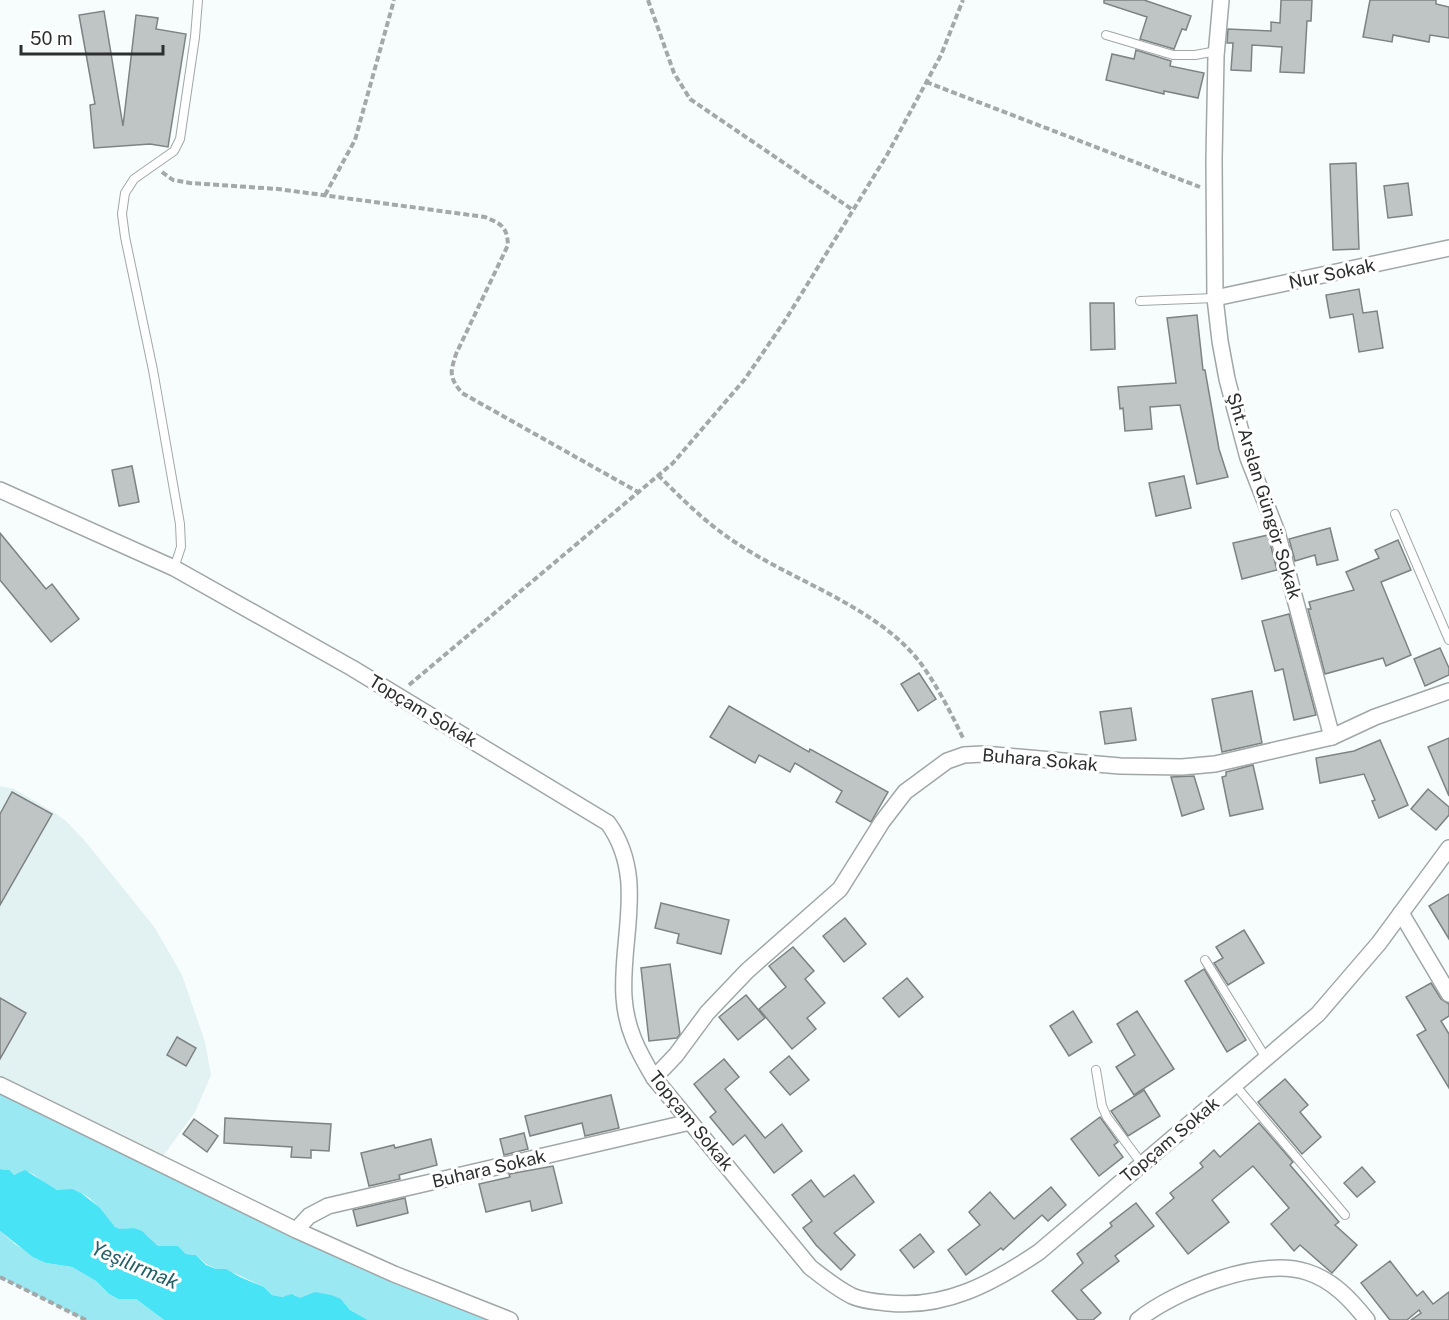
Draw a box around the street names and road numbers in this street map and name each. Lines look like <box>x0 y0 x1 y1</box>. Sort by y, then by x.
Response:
street label: Nur Sokak <box>1287 254 1377 293</box>
street label: Şht. Arslan Güngör Sokak <box>1223 390 1306 602</box>
street label: Topçam Sokak <box>366 670 481 751</box>
street label: Buhara Sokak <box>981 744 1099 775</box>
street label: Topçam Sokak <box>645 1067 738 1175</box>
street label: Topçam Sokak <box>1116 1092 1223 1187</box>
street label: Buhara Sokak <box>430 1145 548 1192</box>

